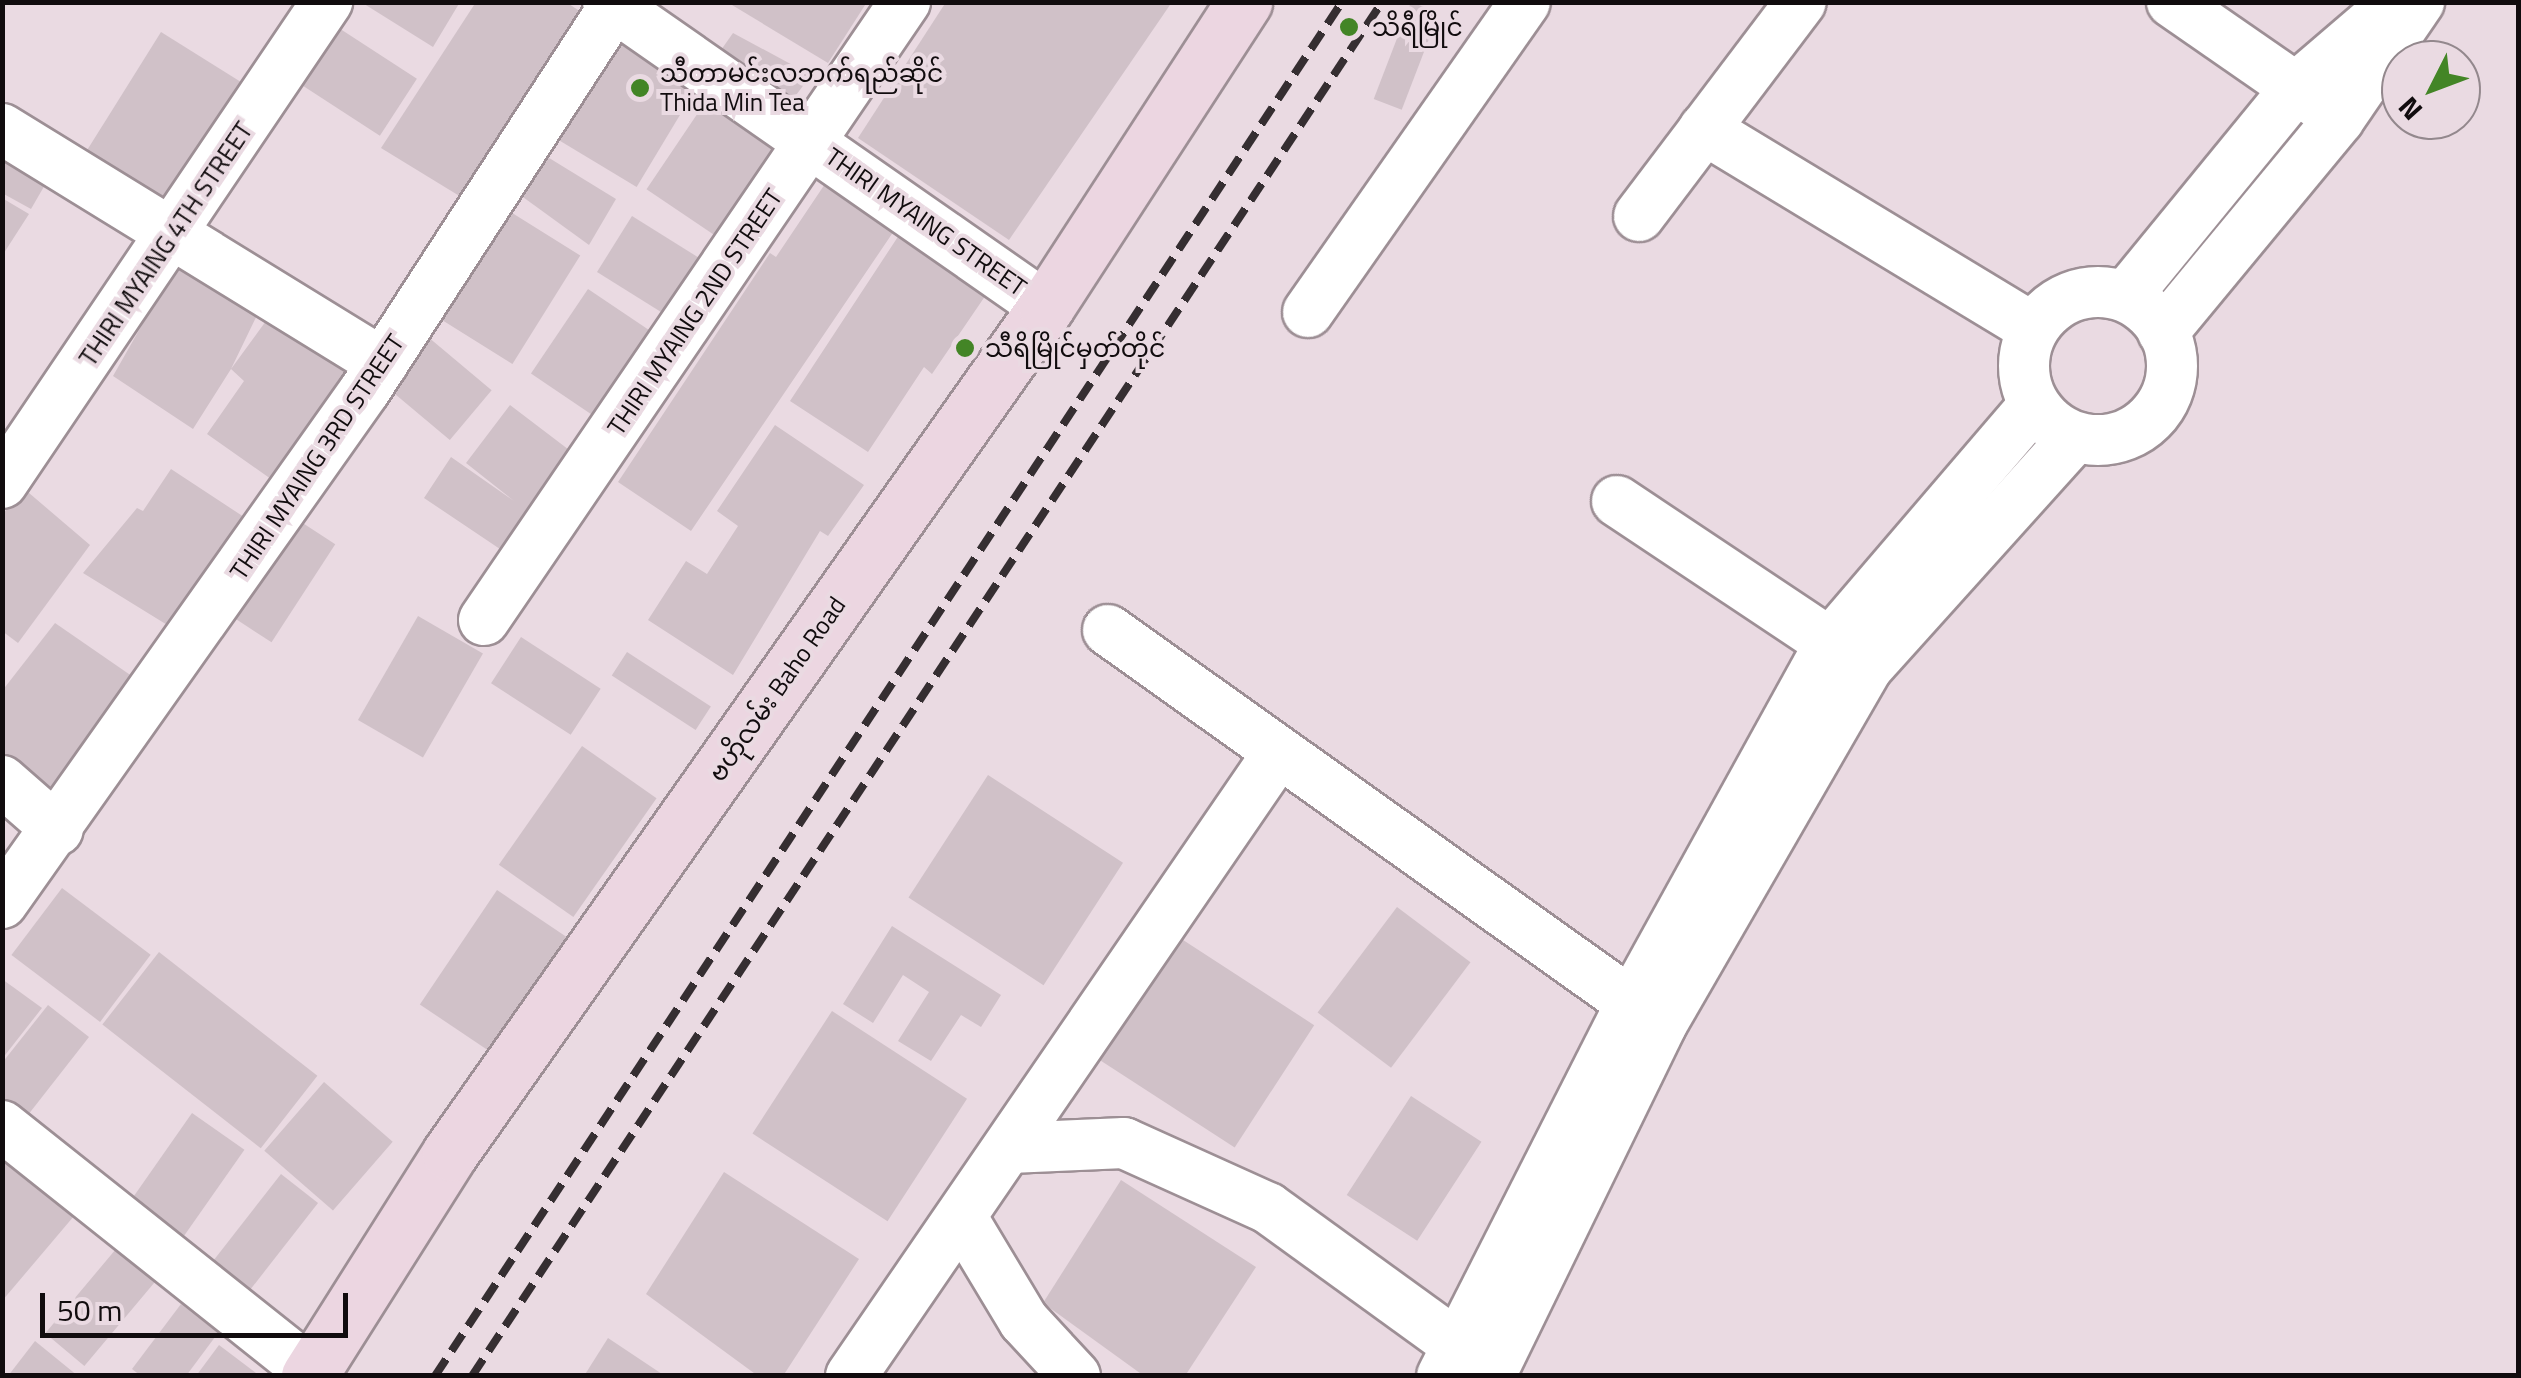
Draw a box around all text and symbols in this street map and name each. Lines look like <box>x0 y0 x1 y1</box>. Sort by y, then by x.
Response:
place label: သိရီမြိုင် <box>1372 12 1463 42</box>
marker: သိရီမြိုင် <box>1336 14 1362 40</box>
north arrow <box>2381 40 2481 140</box>
place label: သီတာမင်းလဘက်ရည်ဆိုင် Thida Min Tea <box>660 59 943 118</box>
marker: သီတာမင်းလဘက်ရည်ဆိုင် Thida Min Tea <box>629 77 651 99</box>
text: N <box>2387 87 2432 131</box>
street label: THIRI MYAING 4TH STREET <box>73 116 259 372</box>
street label: THIRI MYAING STREET <box>820 141 1032 303</box>
street label: THIRI MYAING 2ND STREET <box>601 183 789 441</box>
street label: THIRI MYAING 3RD STREET <box>224 329 410 585</box>
place label: သီရိမြိုင်မှတ်တိုင် <box>985 333 1165 363</box>
marker: သီရိမြိုင်မှတ်တိုင် <box>954 337 976 359</box>
street label: ဗဟိုလမ်း Baho Road <box>702 591 852 787</box>
scale bar <box>45 1273 352 1335</box>
text: 50 m <box>57 1287 122 1333</box>

